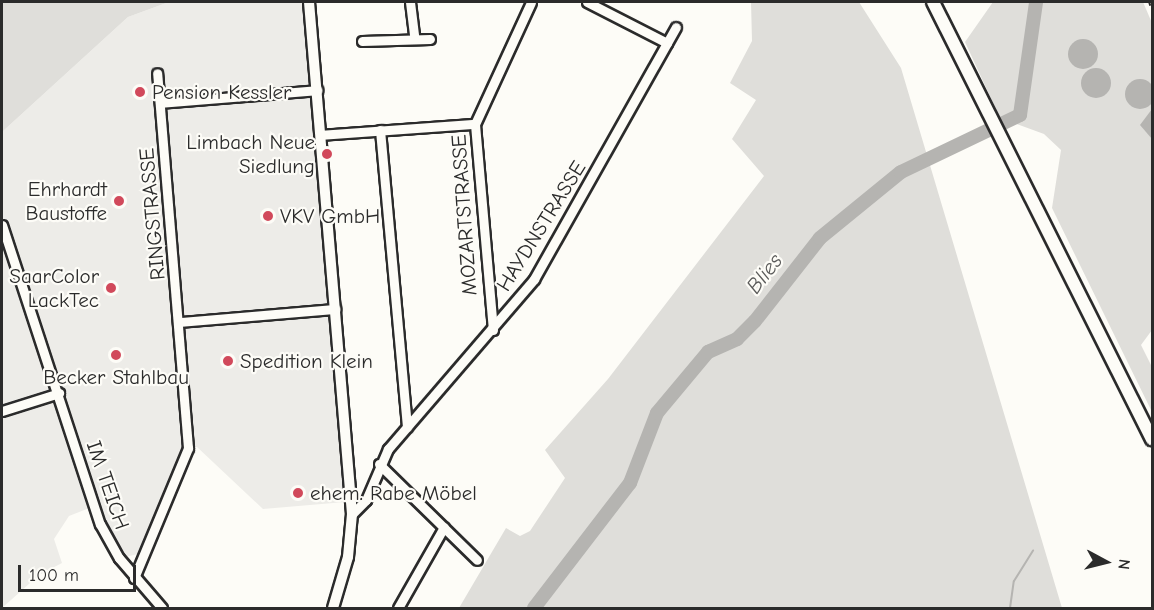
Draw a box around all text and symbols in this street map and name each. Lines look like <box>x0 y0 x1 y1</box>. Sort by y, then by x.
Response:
place label: Pension Kessler <box>152 79 291 105</box>
marker: Pension Kessler <box>133 85 147 99</box>
place label: Limbach Neue Siedlung <box>186 129 315 179</box>
street label: MOZARTSTRASSE <box>446 134 482 296</box>
street label: RINGSTRASSE <box>134 147 170 281</box>
marker: Limbach Neue Siedlung <box>320 147 334 161</box>
street label: HAYDNSTRASSE <box>491 156 591 296</box>
place label: Ehrhardt Baustoffe <box>25 176 107 226</box>
marker: Ehrhardt Baustoffe <box>112 194 126 208</box>
place label: VKV GmbH <box>280 203 380 229</box>
marker: VKV GmbH <box>261 209 275 223</box>
water label: Blies <box>741 249 789 299</box>
place label: SaarColor LackTec <box>9 263 99 313</box>
marker: SaarColor LackTec <box>104 281 118 295</box>
marker: Becker Stahlbau <box>109 348 123 362</box>
place label: Spedition Klein <box>240 348 373 374</box>
marker: Spedition Klein <box>221 354 235 368</box>
place label: Becker Stahlbau <box>43 364 189 390</box>
street label: IM TEICH <box>81 437 135 533</box>
place label: ehem. Rabe Möbel <box>310 480 477 506</box>
marker: ehem. Rabe Möbel <box>291 486 305 500</box>
north arrow <box>1076 532 1136 592</box>
scale bar <box>21 553 140 591</box>
text: N <box>1114 558 1133 570</box>
text: 100 m <box>29 565 79 586</box>

